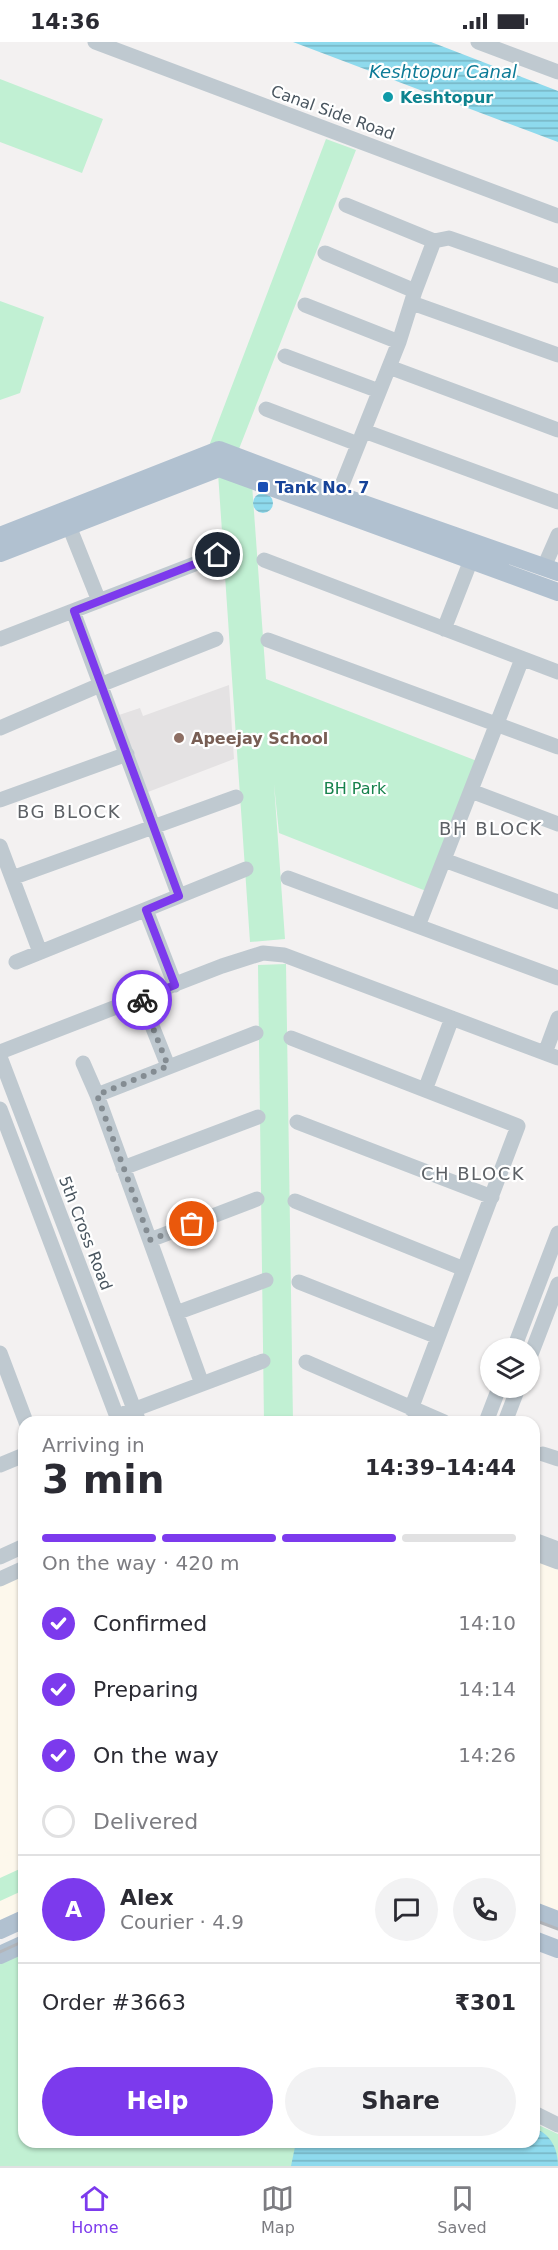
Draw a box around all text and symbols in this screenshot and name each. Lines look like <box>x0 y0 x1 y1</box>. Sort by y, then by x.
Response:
text: 14:36 <box>30 9 100 34</box>
water label: Keshtopur Canal <box>369 61 517 82</box>
street label: Canal Side Road <box>268 81 397 144</box>
place label: Keshtopur <box>400 88 493 107</box>
marker: Keshtopur <box>381 90 395 104</box>
place label: Tank No. 7 <box>275 478 369 497</box>
marker: Tank No. 7 <box>256 480 270 494</box>
pin <box>192 529 243 580</box>
icon: home <box>201 538 234 571</box>
place label: Apeejay School <box>191 729 328 748</box>
marker: Apeejay School <box>172 731 186 745</box>
park label: BH Park <box>324 779 387 798</box>
district label: BG BLOCK <box>17 801 121 822</box>
district label: BH BLOCK <box>439 818 543 839</box>
courier <box>112 970 172 1030</box>
icon: bike <box>126 984 159 1017</box>
district label: CH BLOCK <box>421 1163 525 1184</box>
street label: 5th Cross Road <box>55 1173 116 1293</box>
pin <box>166 1198 217 1249</box>
icon: bag <box>175 1207 208 1240</box>
map controls <box>480 1338 540 1398</box>
button: layers <box>480 1338 540 1398</box>
text: Arriving in <box>42 1433 145 1457</box>
text: 14:39–14:44 <box>365 1455 516 1480</box>
text: 3 min <box>42 1457 164 1502</box>
text: On the way · 420 m <box>42 1551 240 1575</box>
icon: check <box>42 1607 75 1640</box>
text: Confirmed <box>93 1611 207 1636</box>
text: 14:10 <box>458 1611 516 1635</box>
icon: check <box>42 1673 75 1706</box>
text: Preparing <box>93 1677 199 1702</box>
text: 14:14 <box>458 1677 516 1701</box>
icon: check <box>42 1739 75 1772</box>
text: On the way <box>93 1743 219 1768</box>
text: 14:26 <box>458 1743 516 1767</box>
text: Delivered <box>93 1809 198 1834</box>
button: chat <box>375 1878 438 1941</box>
button: phone <box>453 1878 516 1941</box>
text: Alex <box>120 1885 174 1910</box>
text: A <box>65 1897 82 1922</box>
text: Courier · 4.9 <box>120 1910 244 1934</box>
text: Order #3663 <box>42 1990 186 2015</box>
text: ₹301 <box>455 1990 516 2015</box>
button: Help <box>42 2067 273 2136</box>
button: Share <box>285 2067 516 2136</box>
tab: Home <box>71 2182 119 2237</box>
tab: Map <box>261 2182 295 2237</box>
tab: Saved <box>437 2182 487 2237</box>

